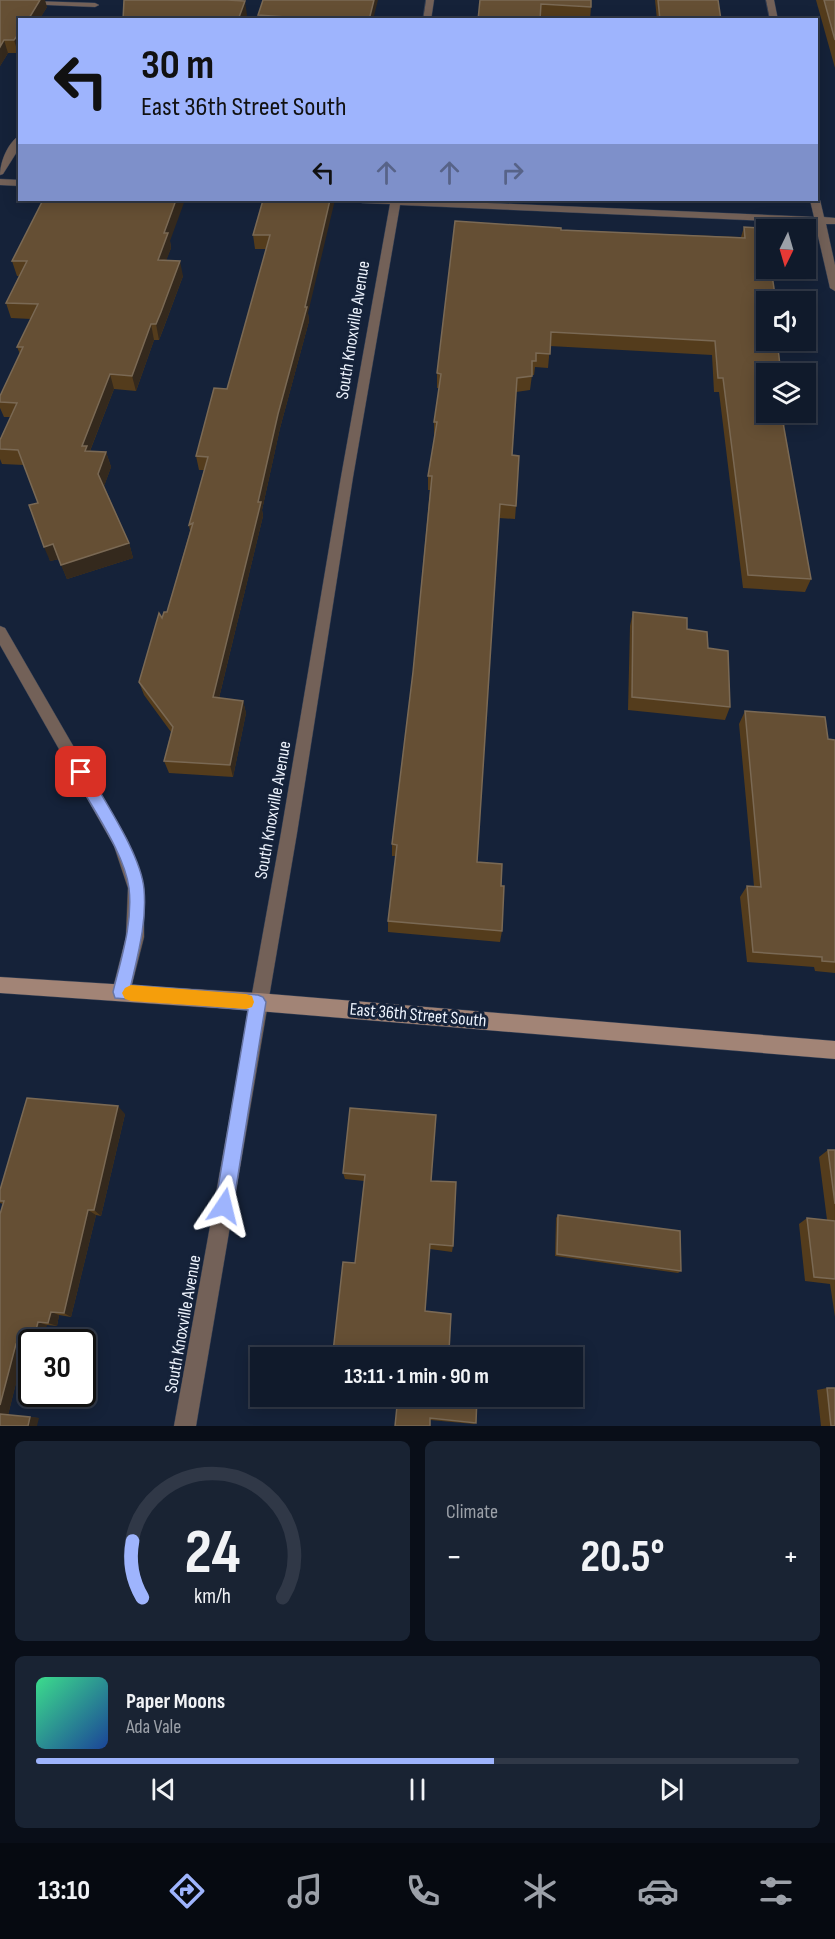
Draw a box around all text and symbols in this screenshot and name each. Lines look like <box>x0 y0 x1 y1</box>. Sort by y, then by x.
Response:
text: 30 m <box>141 40 214 91</box>
icon: left <box>42 42 120 120</box>
text: East 36th Street South <box>141 91 347 123</box>
icon: left <box>307 156 340 189</box>
icon: ahead <box>370 156 403 189</box>
icon: ahead <box>433 156 466 189</box>
icon: right <box>496 156 529 189</box>
north arrow <box>756 219 816 279</box>
map controls <box>756 219 816 423</box>
street label: South Knoxville Avenue <box>332 259 374 401</box>
button: sound <box>756 291 816 351</box>
button: layers <box>756 363 816 423</box>
street label: South Knoxville Avenue <box>251 739 295 881</box>
pin <box>55 746 106 797</box>
icon: arrive <box>64 755 97 788</box>
street label: East 36th Street South <box>349 999 487 1031</box>
position arrow <box>192 1174 256 1238</box>
street label: South Knoxville Avenue <box>161 1253 205 1395</box>
speed limit sign: 30 <box>18 1329 96 1407</box>
text: 13:11 · 1 min · 90 m <box>344 1363 489 1390</box>
text: Climate <box>446 1500 498 1524</box>
text: 24 <box>184 1516 241 1591</box>
text: 20.5° <box>580 1530 665 1585</box>
text: − <box>446 1537 462 1577</box>
text: + <box>783 1537 799 1577</box>
text: km/h <box>194 1584 231 1609</box>
text: Paper Moons <box>126 1688 225 1715</box>
text: Ada Vale <box>126 1715 181 1739</box>
icon: previous <box>147 1773 180 1806</box>
icon: pause <box>401 1773 434 1806</box>
icon: next <box>655 1773 688 1806</box>
icon: directions <box>166 1870 208 1912</box>
icon: music <box>284 1870 326 1912</box>
icon: phone <box>402 1870 444 1912</box>
icon: climate <box>519 1870 561 1912</box>
icon: car <box>637 1870 679 1912</box>
icon: filters <box>755 1870 797 1912</box>
text: 13:10 <box>38 1875 90 1907</box>

